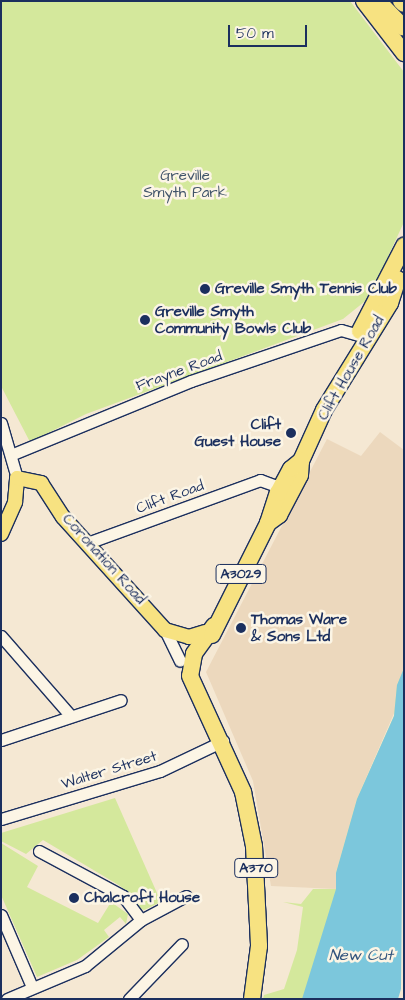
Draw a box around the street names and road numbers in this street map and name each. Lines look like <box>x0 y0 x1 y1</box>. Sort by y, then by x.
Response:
street label: Clift House Road <box>314 313 388 423</box>
street label: Frayne Road <box>133 347 225 395</box>
street label: Clift Road <box>134 476 206 518</box>
street label: Coronation Road <box>59 510 149 608</box>
road number: A3029 <box>215 562 267 586</box>
street label: Walter Street <box>59 747 159 793</box>
road number: A370 <box>234 856 278 880</box>

